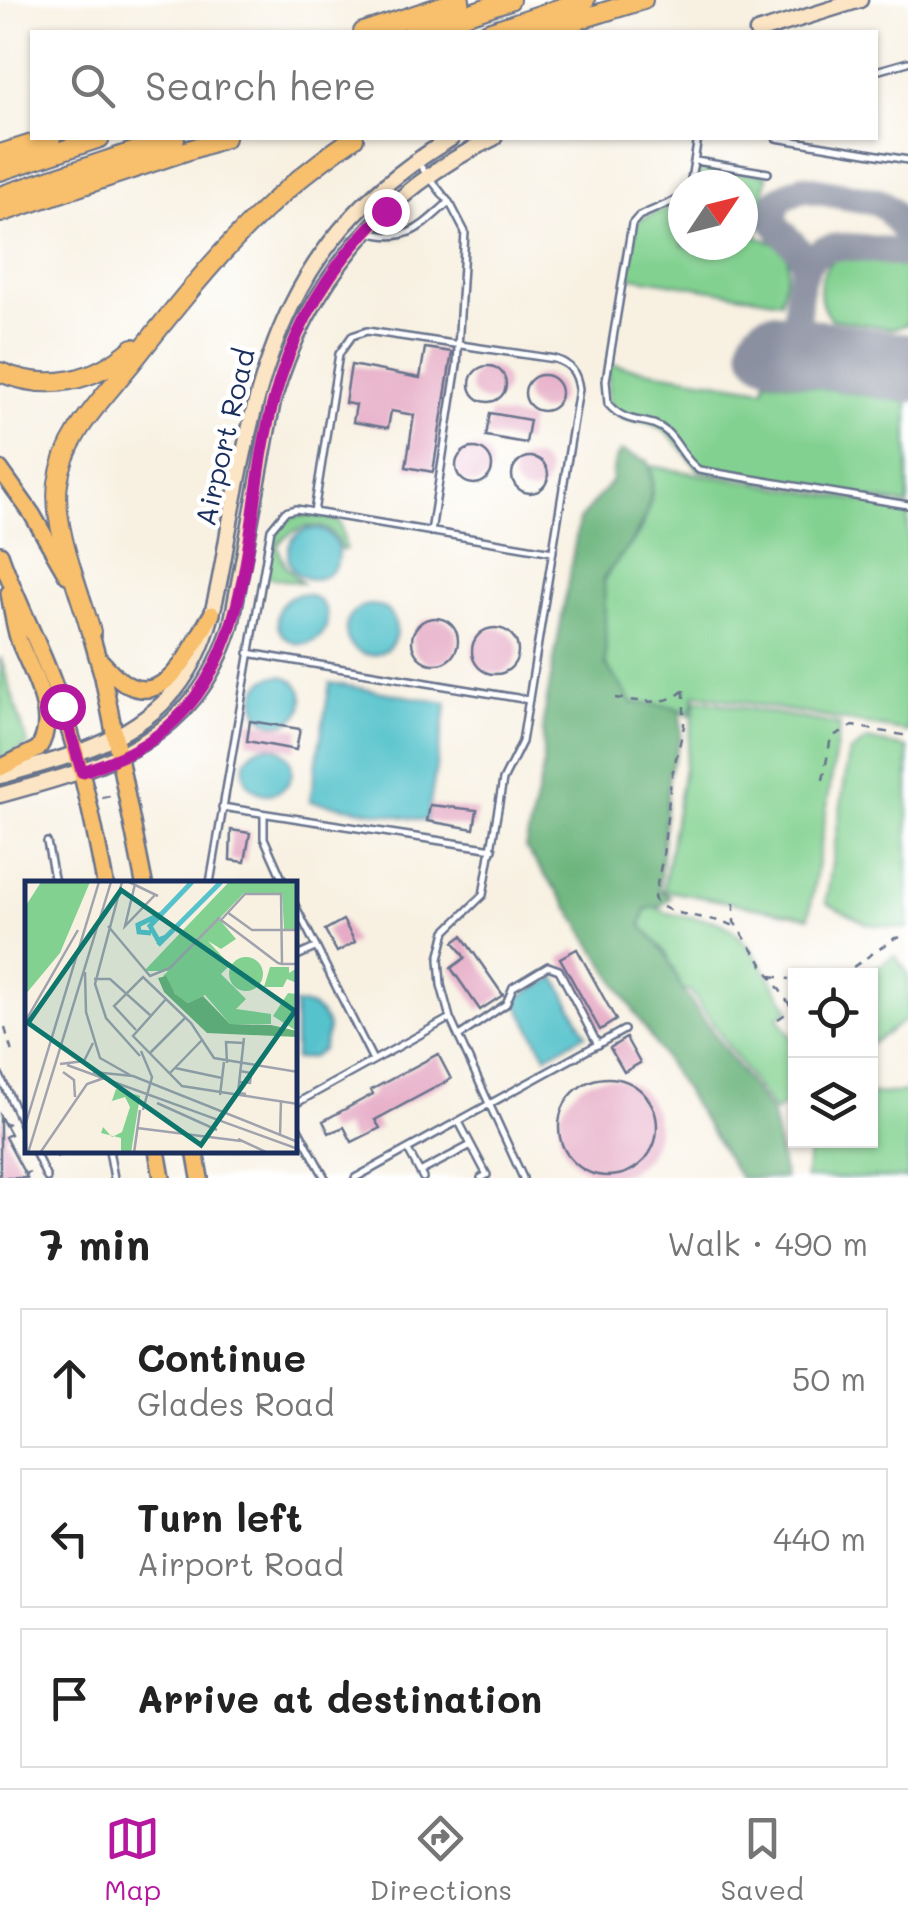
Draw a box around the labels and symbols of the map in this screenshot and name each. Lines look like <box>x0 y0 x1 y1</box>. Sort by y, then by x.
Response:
north arrow <box>668 170 758 260</box>
route end <box>364 189 410 235</box>
street label: Airport Road <box>186 345 262 529</box>
route start <box>40 684 86 730</box>
inset map <box>25 881 298 1153</box>

